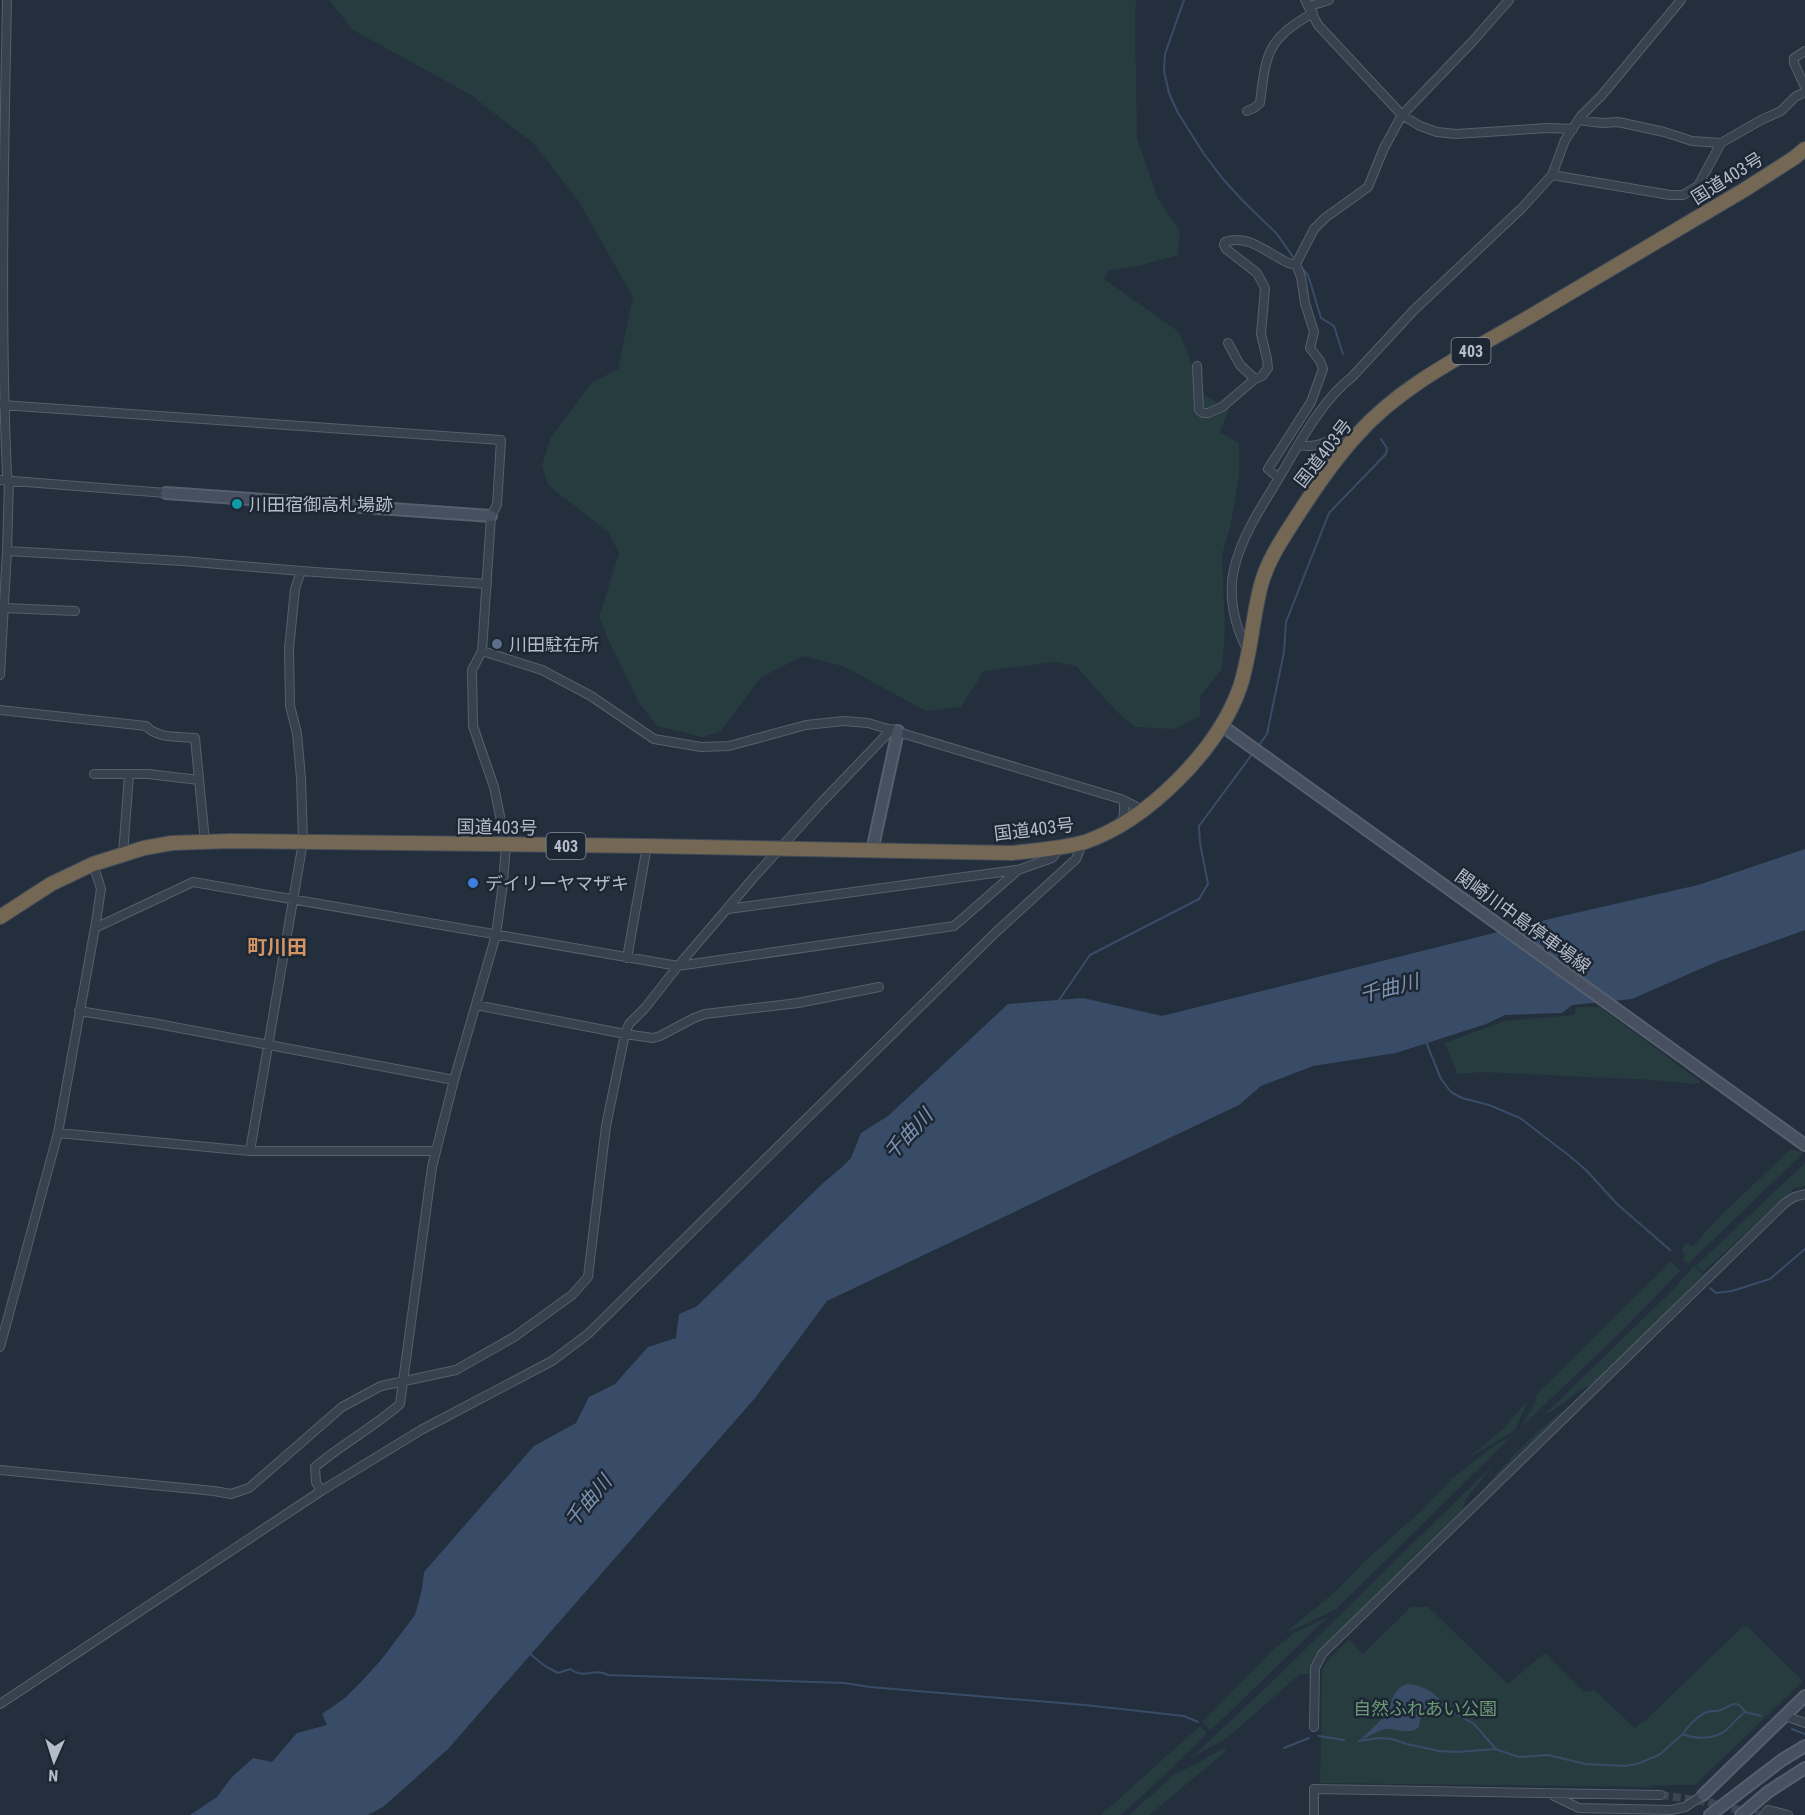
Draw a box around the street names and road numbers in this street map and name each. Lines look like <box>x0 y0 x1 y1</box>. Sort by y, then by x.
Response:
street label: 国道403号 <box>1687 148 1767 208</box>
road number: 403 <box>1452 338 1490 364</box>
street label: 国道403号 <box>1290 415 1356 491</box>
street label: 国道403号 <box>993 814 1075 844</box>
street label: 国道403号 <box>456 816 538 838</box>
road number: 403 <box>546 833 586 859</box>
street label: 関崎川中島停車場線 <box>1451 865 1595 977</box>

